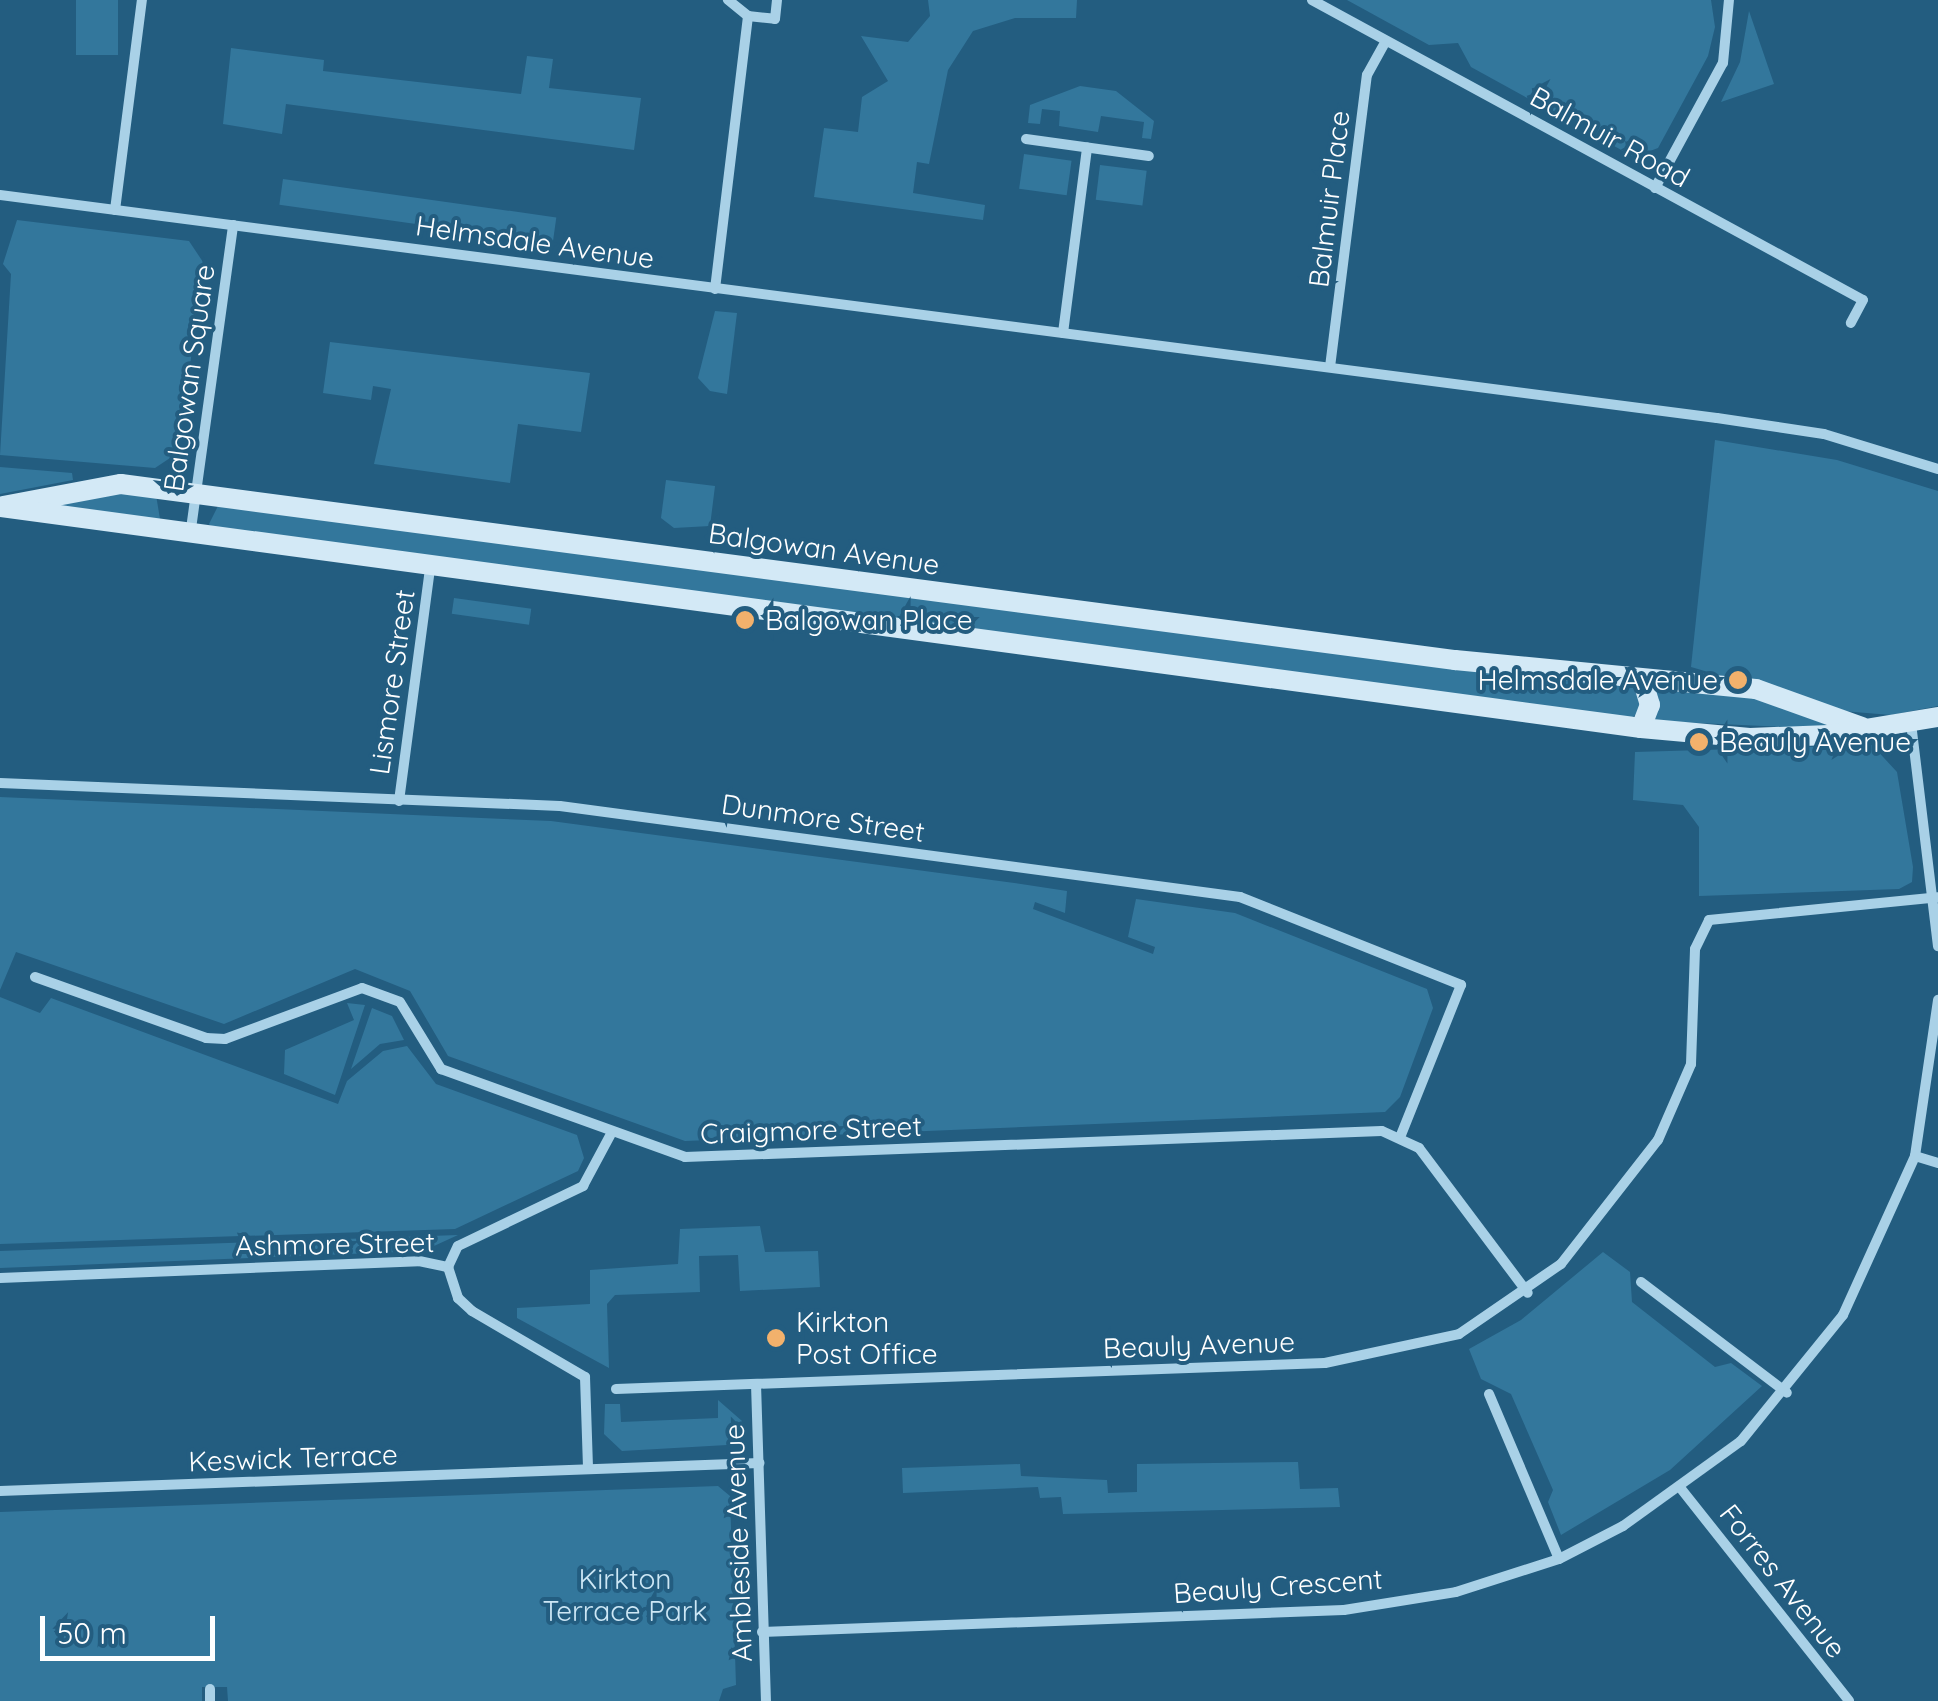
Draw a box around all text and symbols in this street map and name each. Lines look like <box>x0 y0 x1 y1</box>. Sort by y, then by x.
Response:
street label: Balmuir Road <box>1524 79 1696 195</box>
street label: Balmuir Place <box>1301 109 1357 289</box>
street label: Helmsdale Avenue <box>414 209 656 275</box>
street label: Balgowan Square <box>156 262 222 494</box>
street label: Balgowan Avenue <box>706 516 942 582</box>
street label: Lismore Street <box>362 587 422 777</box>
place label: Balgowan Place <box>765 603 973 637</box>
marker: Balgowan Place <box>734 609 756 631</box>
place label: Helmsdale Avenue <box>1478 663 1718 697</box>
marker: Helmsdale Avenue <box>1727 669 1749 691</box>
place label: Beauly Avenue <box>1719 725 1911 759</box>
marker: Beauly Avenue <box>1688 731 1710 753</box>
street label: Dunmore Street <box>719 787 927 849</box>
street label: Craigmore Street <box>700 1109 922 1151</box>
street label: Ashmore Street <box>235 1225 435 1263</box>
place label: Kirkton Post Office <box>796 1305 937 1371</box>
street label: Beauly Avenue <box>1102 1325 1296 1365</box>
marker: Kirkton Post Office <box>765 1327 787 1349</box>
street label: Ambleside Avenue <box>717 1424 759 1662</box>
street label: Keswick Terrace <box>188 1438 398 1478</box>
street label: Forres Avenue <box>1713 1498 1853 1664</box>
park label: Kirkton Terrace Park <box>543 1562 707 1628</box>
street label: Beauly Crescent <box>1172 1562 1384 1610</box>
scale bar <box>45 1596 220 1658</box>
text: 50 m <box>57 1614 127 1652</box>

